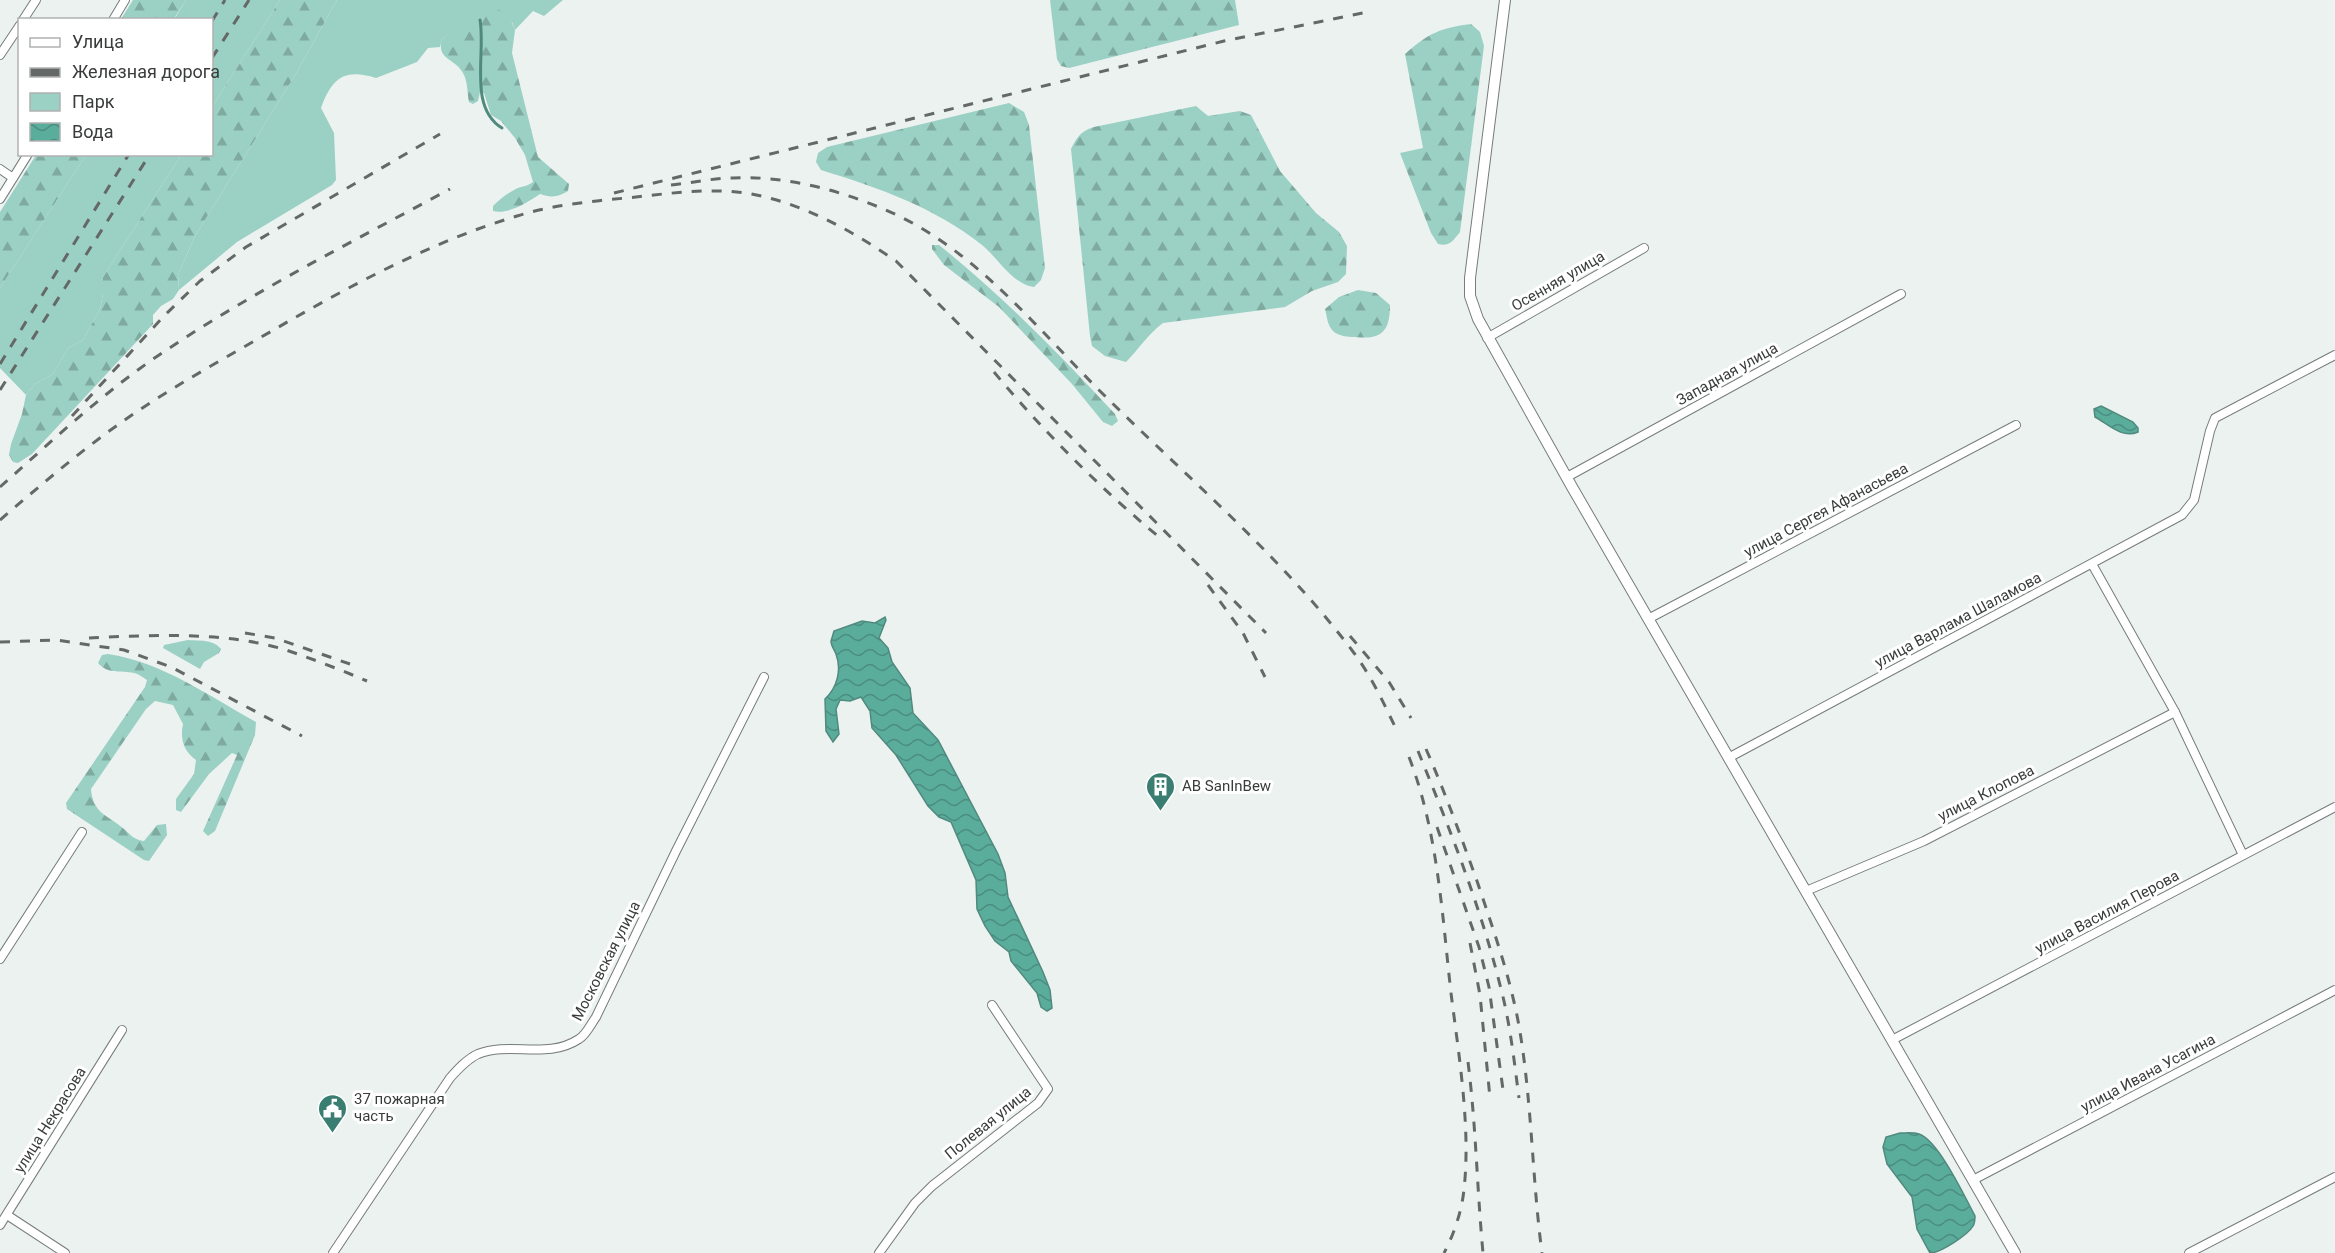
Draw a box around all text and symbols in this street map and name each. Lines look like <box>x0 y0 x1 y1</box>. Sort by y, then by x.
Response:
legend <box>18 18 213 156</box>
text: Улица <box>72 31 124 52</box>
text: Железная дорога <box>72 61 220 82</box>
text: Парк <box>72 91 115 112</box>
text: Вода <box>72 121 114 142</box>
street label: Осенняя улица <box>1508 247 1608 315</box>
street label: Западная улица <box>1673 339 1781 409</box>
street label: улица Сергея Афанасьева <box>1741 459 1911 561</box>
street label: улица Варлама Шаламова <box>1872 568 2044 672</box>
street label: улица Клопова <box>1935 761 2037 825</box>
building icon: AB SanInBew <box>1145 770 1177 812</box>
place label: AB SanInBew <box>1182 777 1271 795</box>
street label: улица Василия Перова <box>2032 866 2182 958</box>
street label: Московская улица <box>568 898 644 1024</box>
street label: улица Ивана Усагина <box>2078 1030 2218 1116</box>
street label: улица Некрасова <box>10 1064 90 1176</box>
street label: Полевая улица <box>941 1083 1035 1163</box>
place label: 37 пожарная часть <box>354 1090 445 1125</box>
public building icon: 37 пожарная часть <box>317 1092 349 1134</box>

